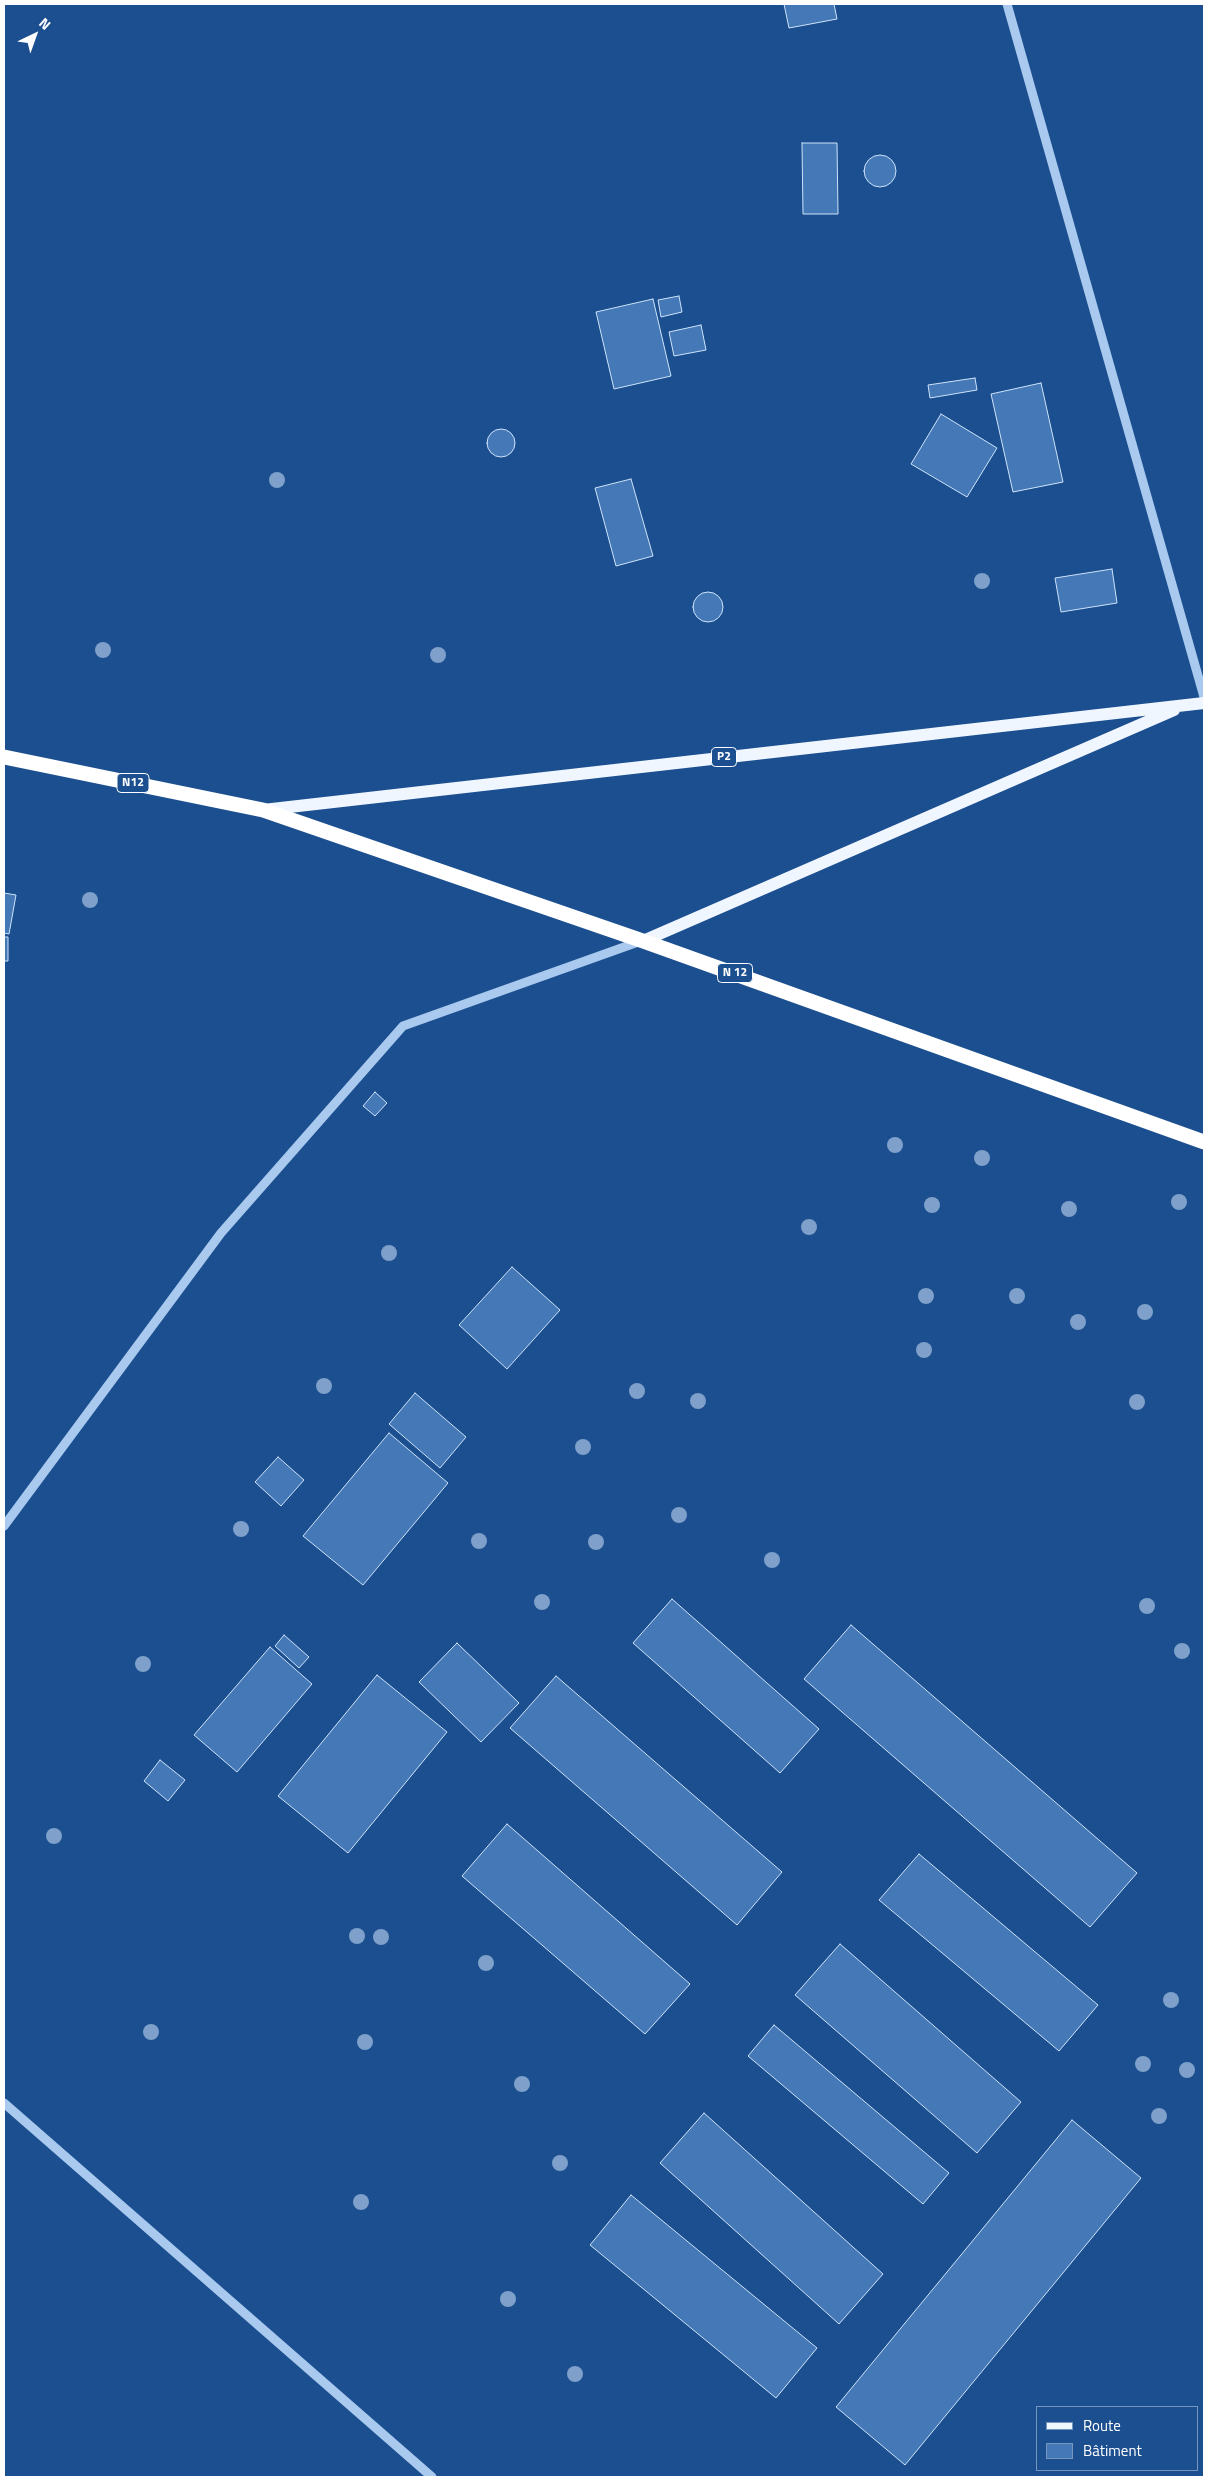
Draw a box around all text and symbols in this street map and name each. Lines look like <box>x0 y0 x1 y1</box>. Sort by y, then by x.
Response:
north arrow <box>10 10 60 60</box>
text: N <box>35 12 56 35</box>
road number: P2 <box>712 748 736 766</box>
road number: N12 <box>117 774 149 792</box>
road number: N 12 <box>718 964 752 982</box>
legend <box>1036 2406 1198 2471</box>
text: Route <box>1083 2414 1121 2437</box>
text: Bâtiment <box>1083 2439 1142 2462</box>

